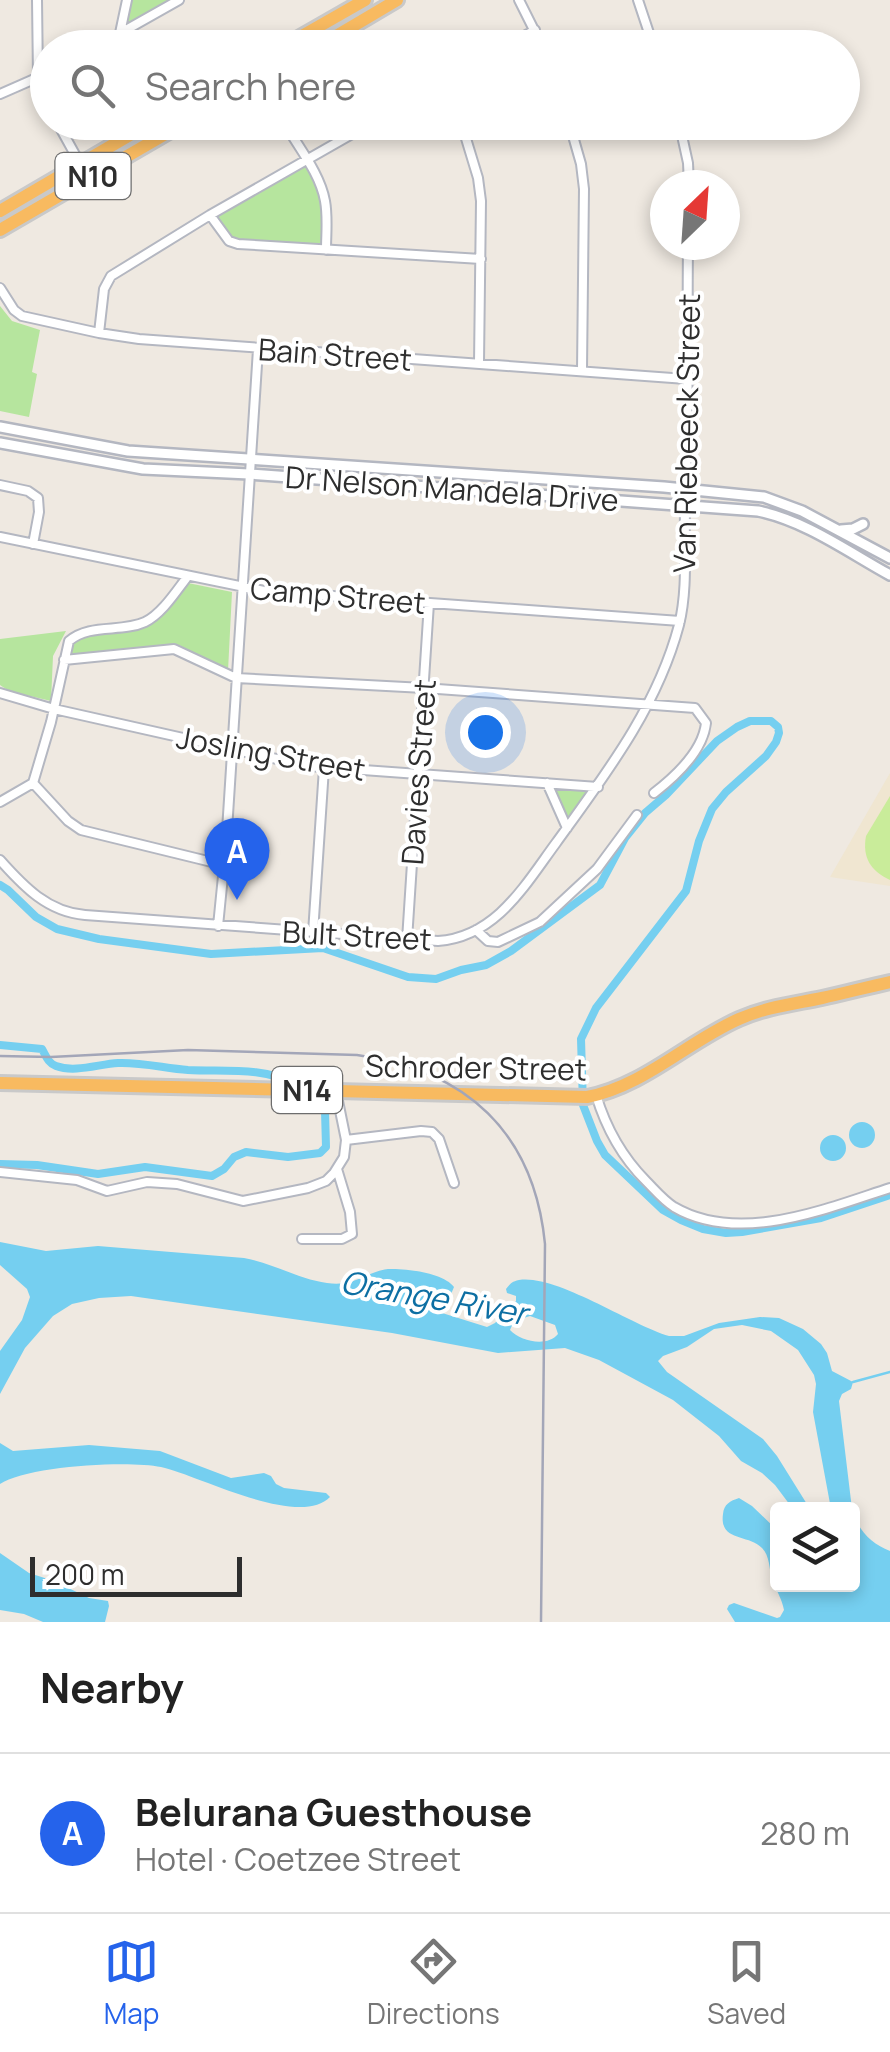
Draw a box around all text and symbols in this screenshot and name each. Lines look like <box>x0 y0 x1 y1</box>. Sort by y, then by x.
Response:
search box <box>30 30 860 140</box>
icon: search <box>65 58 120 113</box>
text: Search here <box>145 59 356 111</box>
road number: N10 <box>56 153 130 199</box>
north arrow <box>650 170 740 260</box>
street label: Van Riebeeck Street <box>663 293 709 573</box>
street label: Bain Street <box>257 328 413 380</box>
street label: Dr Nelson Mandela Drive <box>284 456 620 520</box>
street label: Camp Street <box>249 567 427 623</box>
street label: Davies Street <box>391 678 445 866</box>
your location <box>460 707 511 758</box>
street label: Josling Street <box>173 716 369 790</box>
pin: A <box>204 818 270 900</box>
street label: Bult Street <box>281 911 433 959</box>
street label: Schroder Street <box>365 1045 587 1089</box>
road number: N14 <box>272 1067 342 1113</box>
water label: Orange River <box>337 1259 535 1336</box>
map controls <box>770 1502 860 1592</box>
button: layers <box>770 1502 860 1592</box>
scale bar <box>30 1552 242 1596</box>
text: 200 m <box>45 1555 124 1593</box>
text: Nearby <box>40 1658 184 1716</box>
text: Belurana Guesthouse <box>135 1785 532 1837</box>
text: A <box>62 1811 83 1855</box>
text: 280 m <box>760 1811 850 1855</box>
text: Hotel · Coetzee Street <box>135 1837 461 1881</box>
tab: Map <box>104 1934 159 2032</box>
tab: Directions <box>367 1934 500 2032</box>
tab: Saved <box>707 1934 786 2032</box>

